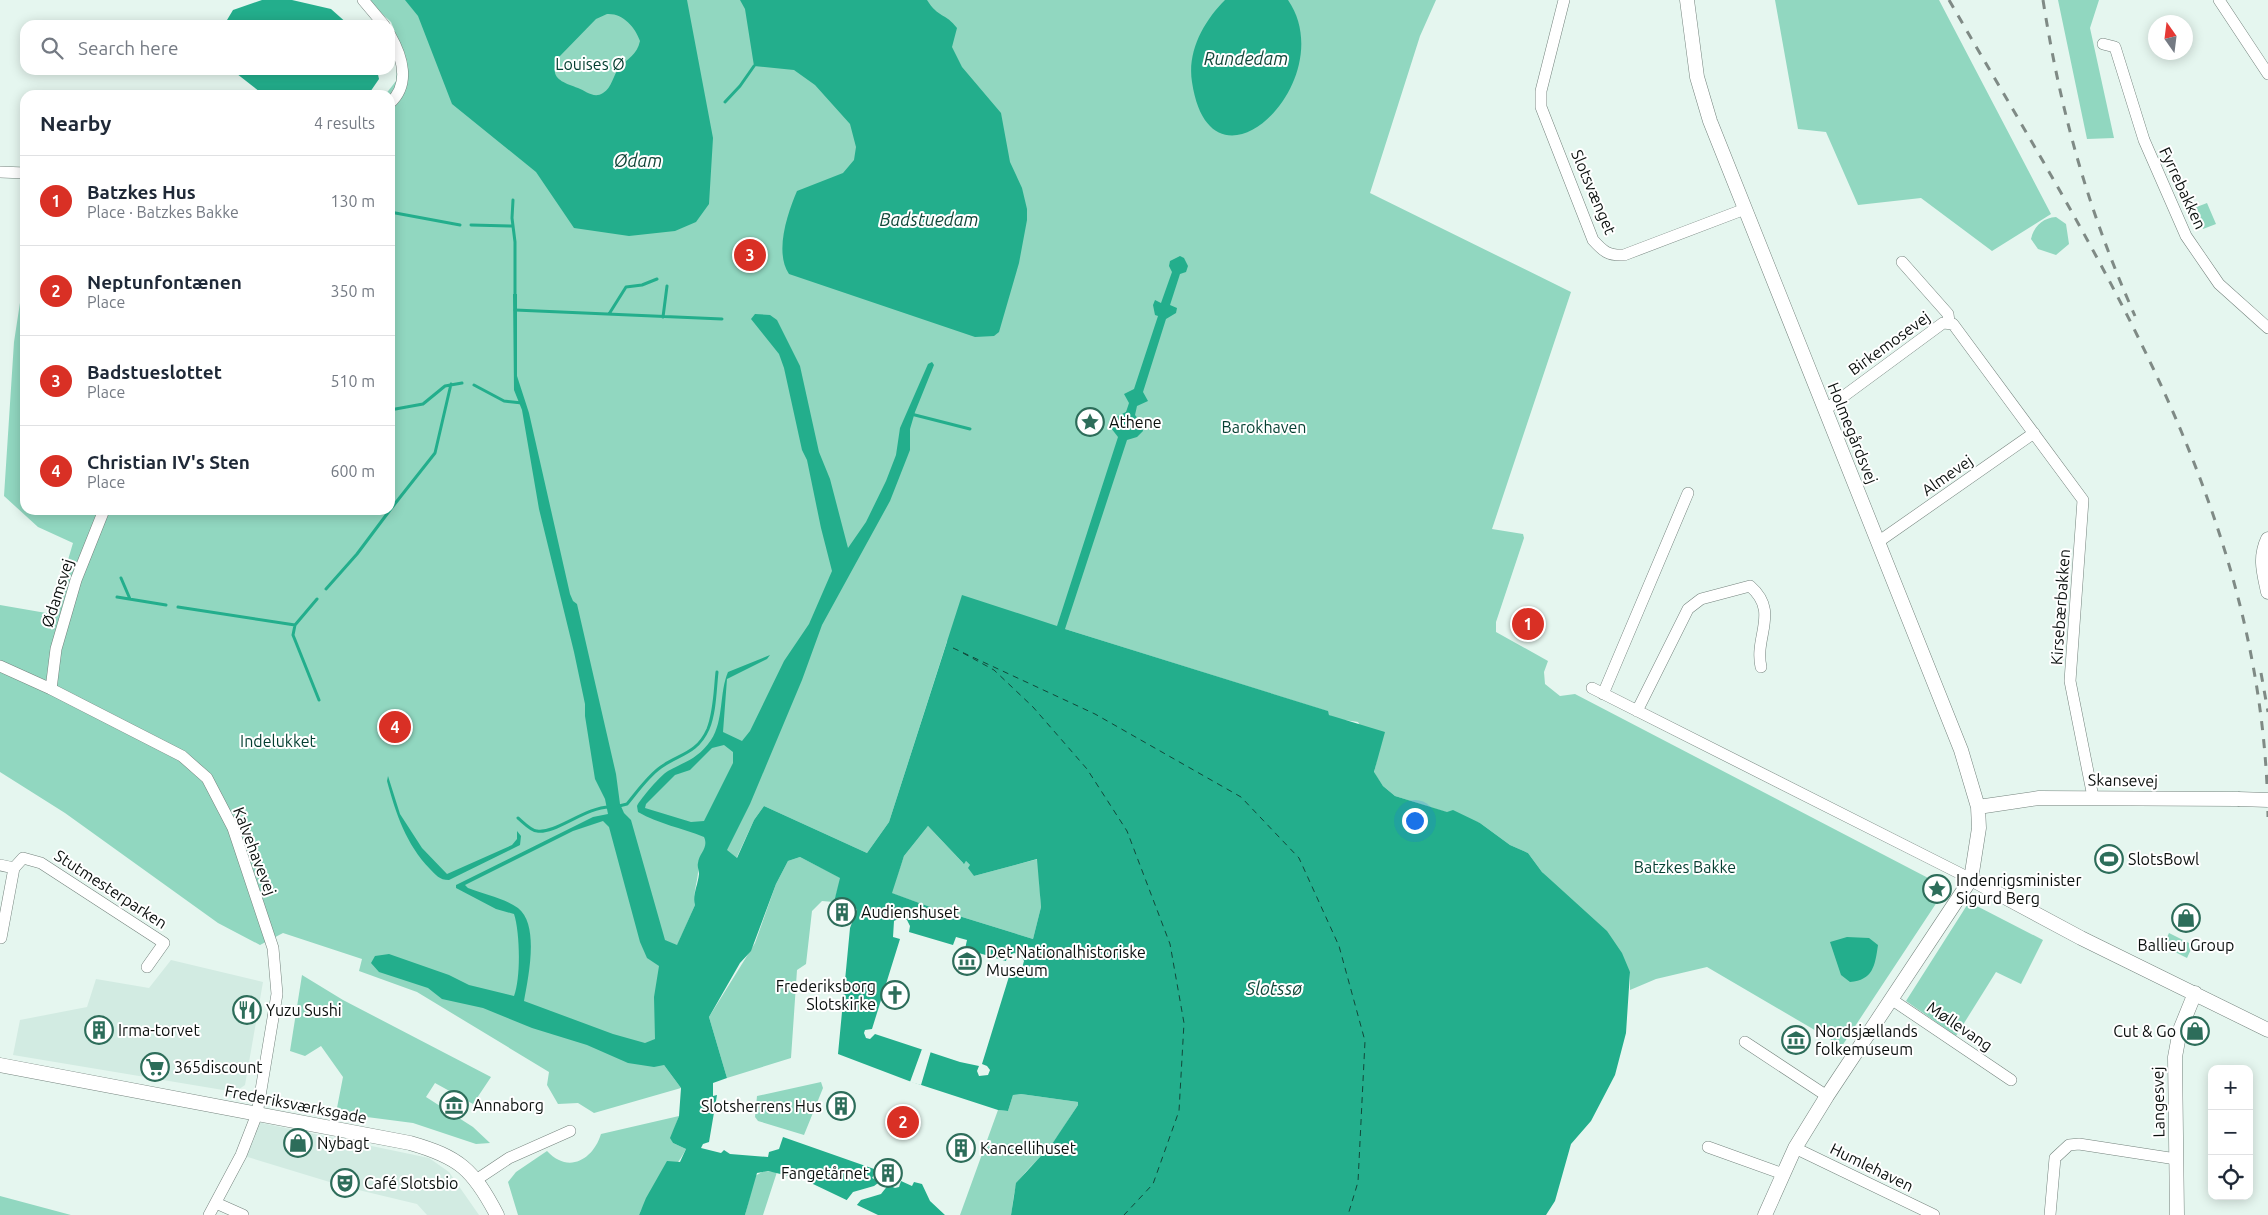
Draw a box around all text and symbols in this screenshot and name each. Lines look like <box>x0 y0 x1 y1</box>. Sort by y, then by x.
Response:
north arrow <box>2148 15 2193 60</box>
search box <box>20 20 395 75</box>
icon: search <box>38 34 66 62</box>
text: Search here <box>78 37 178 59</box>
water label: Rundedam <box>1204 48 1288 68</box>
park label: Louises Ø <box>555 55 625 73</box>
text: Nearby <box>40 111 111 135</box>
text: 4 results <box>314 114 375 132</box>
street label: Fyrrebakken <box>2156 144 2210 232</box>
street label: Slotsvænget <box>1568 147 1620 238</box>
water label: Ødam <box>614 150 662 170</box>
text: Batzkes Hus <box>87 181 196 203</box>
text: 1 <box>51 192 61 210</box>
text: 130 m <box>330 192 375 210</box>
text: Place · Batzkes Bakke <box>87 203 239 221</box>
water label: Badstuedam <box>880 209 978 229</box>
pin: 3 <box>734 236 766 274</box>
text: Neptunfontænen <box>87 271 242 293</box>
text: 2 <box>51 282 61 300</box>
text: 350 m <box>330 282 375 300</box>
text: Place <box>87 293 125 311</box>
street label: Birkemosevej <box>1845 307 1933 379</box>
text: Badstueslottet <box>87 361 222 383</box>
text: 3 <box>51 372 61 390</box>
text: 510 m <box>330 372 375 390</box>
street label: Holmegårdsvej <box>1824 380 1882 486</box>
text: Place <box>87 383 125 401</box>
place icon: Athene <box>1075 407 1105 437</box>
place label: Athene <box>1109 413 1162 431</box>
park label: Barokhaven <box>1222 418 1306 436</box>
text: Christian IV's Sten <box>87 451 250 473</box>
street label: Almevej <box>1918 451 1976 499</box>
text: 4 <box>51 462 61 480</box>
text: 600 m <box>330 462 375 480</box>
text: Place <box>87 473 125 491</box>
street label: Kirsebærbakken <box>2047 548 2073 666</box>
street label: Ødamsvej <box>37 556 77 630</box>
pin: 1 <box>1512 605 1544 643</box>
pin: 4 <box>379 708 411 746</box>
park label: Indelukket <box>240 732 317 750</box>
street label: Skansevej <box>2088 770 2158 790</box>
street label: Kalvehavevej <box>230 804 280 898</box>
your location <box>1402 808 1428 834</box>
sports icon: SlotsBowl <box>2094 844 2124 874</box>
street label: Stutmesterparken <box>51 846 171 932</box>
place label: SlotsBowl <box>2128 850 2199 868</box>
park label: Batzkes Bakke <box>1634 858 1736 876</box>
place label: Indenrigsminister Sigurd Berg <box>1956 871 2081 907</box>
place icon: Indenrigsminister Sigurd Berg <box>1922 874 1952 904</box>
building icon: Audienshuset <box>827 897 857 927</box>
place label: Audienshuset <box>861 903 960 921</box>
shop icon: Ballieu Group <box>2171 903 2201 933</box>
place label: Ballieu Group <box>2138 936 2234 954</box>
place label: Det Nationalhistoriske Museum <box>986 943 1146 979</box>
museum icon: Det Nationalhistoriske Museum <box>952 946 982 976</box>
place label: Frederiksborg Slotskirke <box>776 977 876 1013</box>
water label: Slotssø <box>1245 978 1302 998</box>
church icon: Frederiksborg Slotskirke <box>880 980 910 1010</box>
restaurant icon: Yuzu Sushi <box>232 995 262 1025</box>
street label: Møllevang <box>1924 998 1996 1054</box>
place label: Yuzu Sushi <box>266 1001 342 1019</box>
building icon: Irma-torvet <box>84 1015 114 1045</box>
shop icon: Cut & Go <box>2180 1016 2210 1046</box>
place label: Irma-torvet <box>118 1021 200 1039</box>
place label: Nordsjællands folkemuseum <box>1815 1022 1918 1058</box>
place label: Cut & Go <box>2113 1022 2176 1040</box>
museum icon: Nordsjællands folkemuseum <box>1781 1025 1811 1055</box>
supermarket icon: 365discount <box>140 1052 170 1082</box>
place label: 365discount <box>174 1058 263 1076</box>
map controls <box>2208 1065 2253 1200</box>
button: + <box>2208 1065 2253 1110</box>
street label: Langesvej <box>2148 1066 2168 1138</box>
street label: Frederiksværksgade <box>223 1081 369 1127</box>
museum icon: Annaborg <box>439 1090 469 1120</box>
building icon: Slotsherrens Hus <box>826 1091 856 1121</box>
place label: Annaborg <box>473 1096 544 1114</box>
place label: Slotsherrens Hus <box>701 1097 822 1115</box>
pin: 2 <box>887 1103 919 1141</box>
button: − <box>2208 1110 2253 1155</box>
shop icon: Nybagt <box>283 1128 313 1158</box>
building icon: Kancellihuset <box>946 1133 976 1163</box>
place label: Nybagt <box>317 1134 370 1152</box>
place label: Kancellihuset <box>980 1139 1077 1157</box>
street label: Humlehaven <box>1828 1139 1916 1195</box>
button: locate <box>2208 1155 2253 1200</box>
building icon: Fangetårnet <box>873 1158 903 1188</box>
place label: Fangetårnet <box>781 1164 870 1182</box>
theatre icon: Café Slotsbio <box>330 1168 360 1198</box>
place label: Café Slotsbio <box>364 1174 458 1192</box>

